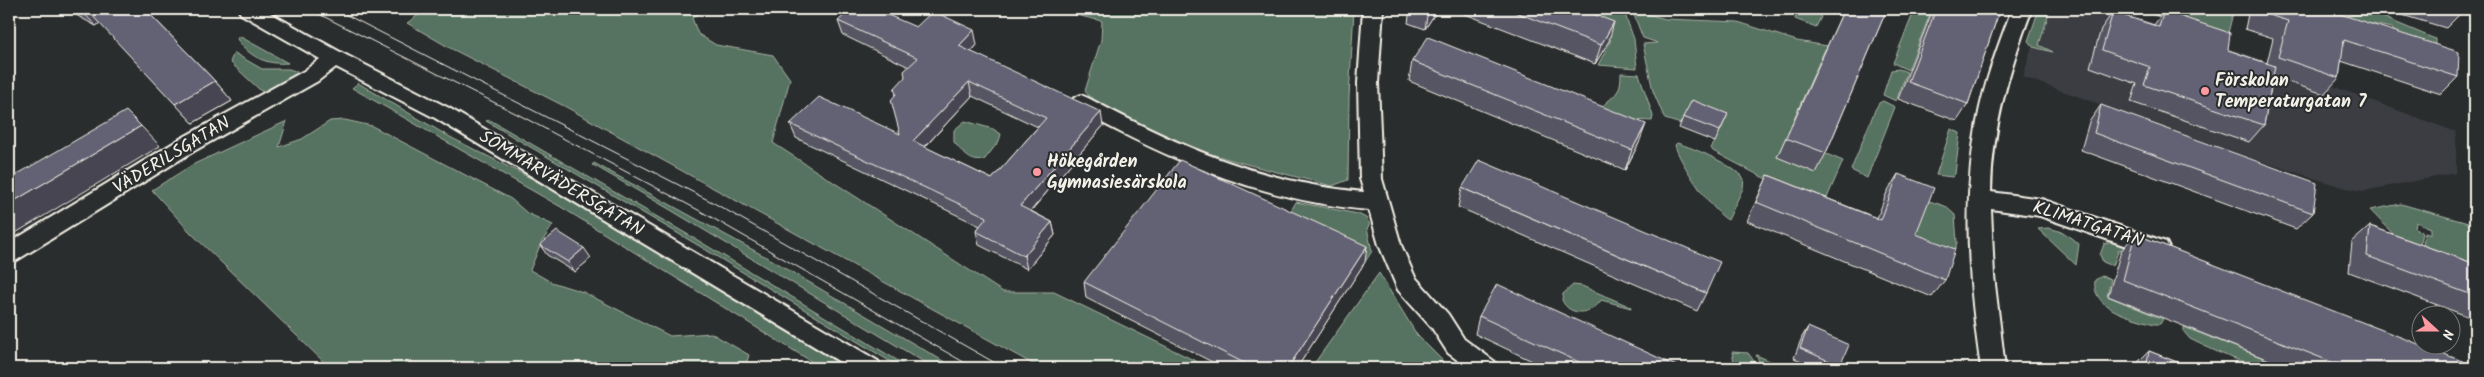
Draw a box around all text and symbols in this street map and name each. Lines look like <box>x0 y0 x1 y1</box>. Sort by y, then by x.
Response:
place label: Förskolan Temperaturgatan 7 <box>2215 67 2367 117</box>
marker: Förskolan Temperaturgatan 7 <box>2199 85 2211 97</box>
street label: VÄDERILSGATAN <box>108 109 236 203</box>
street label: SOMMARVÄDERSGATAN <box>473 123 649 245</box>
place label: Hökegården Gymnasiesärskola <box>1047 148 1187 198</box>
marker: Hökegården Gymnasiesärskola <box>1031 166 1043 178</box>
street label: KLIMATGATAN <box>2029 193 2147 257</box>
north arrow <box>2412 304 2462 354</box>
text: N <box>2435 326 2459 343</box>

